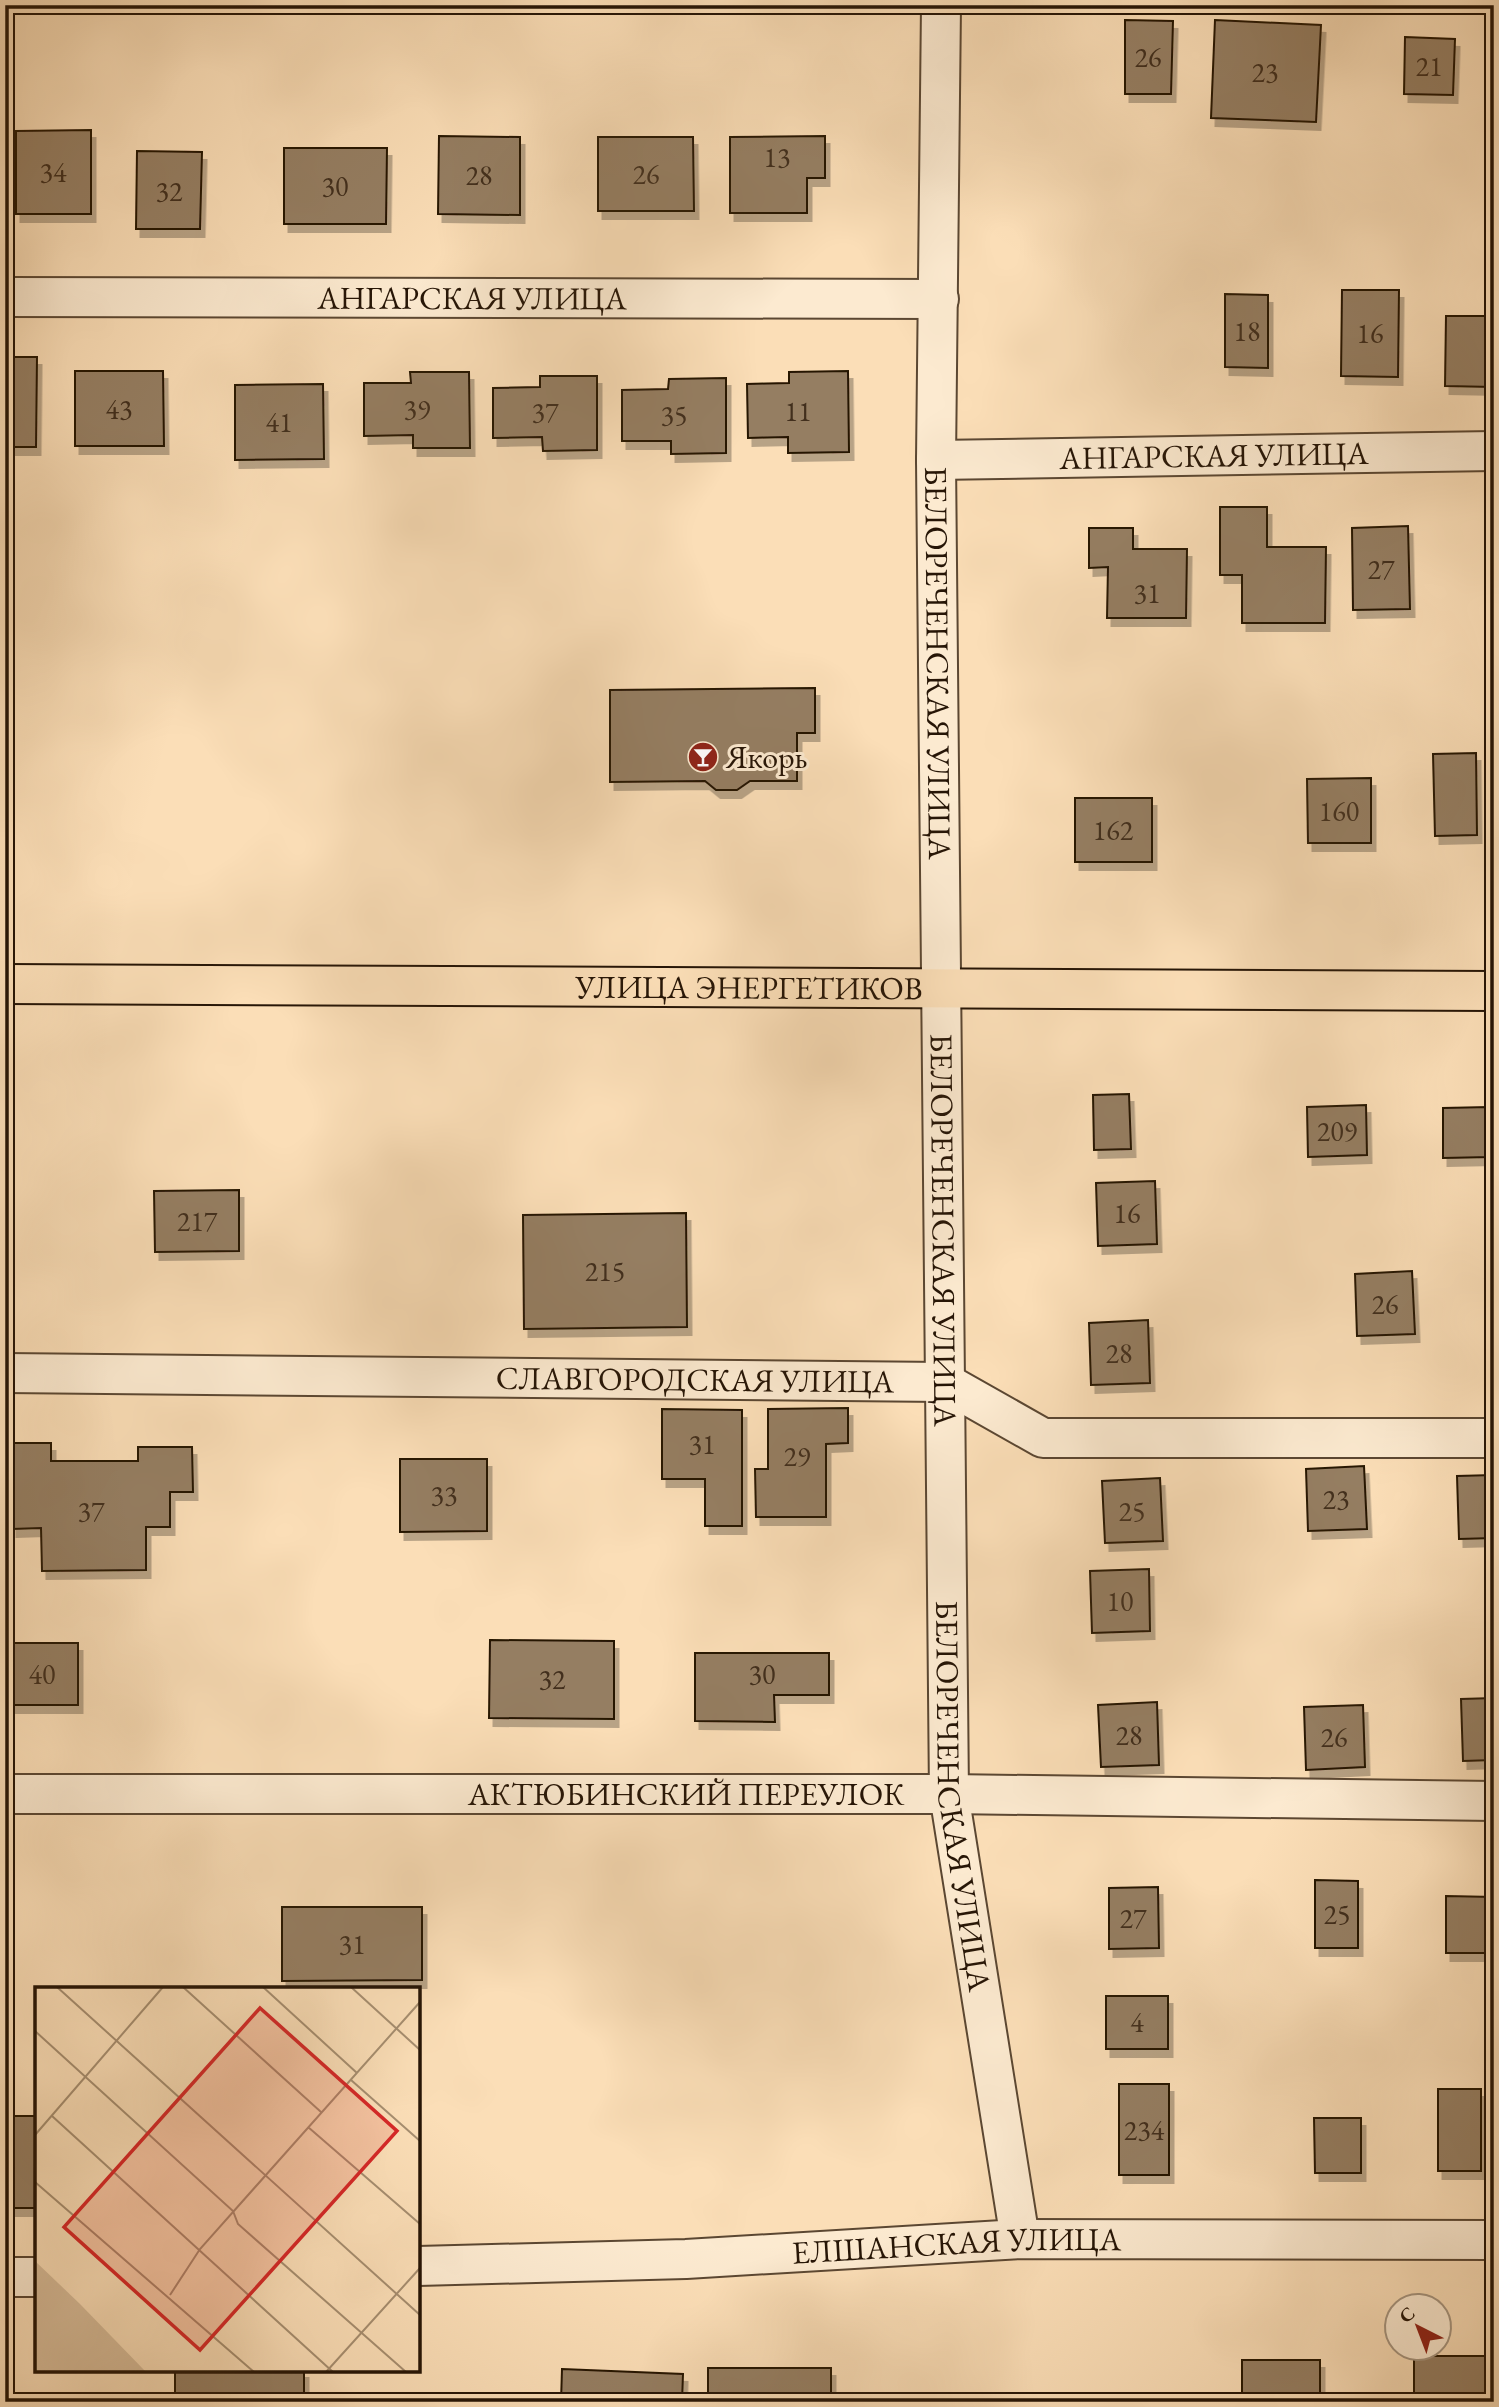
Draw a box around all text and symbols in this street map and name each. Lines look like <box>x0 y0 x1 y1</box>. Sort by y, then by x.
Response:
house number: 26 <box>1135 39 1161 75</box>
house number: 21 <box>1416 48 1442 84</box>
house number: 23 <box>1252 54 1278 90</box>
house number: 13 <box>764 139 790 175</box>
house number: 34 <box>40 154 67 190</box>
house number: 26 <box>633 156 659 192</box>
house number: 28 <box>466 157 492 193</box>
house number: 30 <box>322 168 348 204</box>
house number: 32 <box>156 173 183 209</box>
street label: АНГАРСКАЯ УЛИЦА <box>316 277 628 319</box>
house number: 18 <box>1234 313 1260 349</box>
house number: 16 <box>1357 315 1383 351</box>
house number: 43 <box>106 391 132 427</box>
house number: 39 <box>404 391 430 427</box>
house number: 11 <box>785 393 811 429</box>
house number: 37 <box>532 394 559 430</box>
house number: 35 <box>661 397 687 433</box>
house number: 41 <box>266 404 292 440</box>
street label: АНГАРСКАЯ УЛИЦА <box>1058 432 1370 479</box>
street label: БЕЛОРЕЧЕНСКАЯ УЛИЦА <box>915 466 961 861</box>
house number: 27 <box>1368 551 1395 587</box>
house number: 31 <box>1134 575 1160 611</box>
place label: Якорь <box>725 736 808 778</box>
bar icon: Якорь <box>686 740 720 774</box>
house number: 160 <box>1319 793 1359 829</box>
house number: 162 <box>1093 812 1134 848</box>
street label: УЛИЦА ЭНЕРГЕТИКОВ <box>574 966 923 1009</box>
street label: БЕЛОРЕЧЕНСКАЯ УЛИЦА <box>921 1033 966 1428</box>
house number: 209 <box>1317 1113 1357 1149</box>
house number: 16 <box>1114 1195 1140 1231</box>
house number: 217 <box>177 1203 218 1239</box>
house number: 215 <box>585 1253 625 1289</box>
house number: 26 <box>1372 1286 1398 1322</box>
house number: 28 <box>1106 1335 1132 1371</box>
street label: СЛАВГОРОДСКАЯ УЛИЦА <box>496 1357 895 1403</box>
house number: 31 <box>689 1426 715 1462</box>
house number: 29 <box>784 1438 810 1474</box>
house number: 33 <box>431 1477 457 1513</box>
house number: 23 <box>1323 1481 1349 1517</box>
house number: 37 <box>78 1493 105 1529</box>
house number: 25 <box>1119 1493 1145 1529</box>
house number: 10 <box>1107 1583 1133 1619</box>
street label: БЕЛОРЕЧЕНСКАЯ УЛИЦА <box>926 1600 1001 1995</box>
house number: 40 <box>29 1656 55 1692</box>
house number: 30 <box>749 1656 775 1692</box>
house number: 32 <box>539 1661 566 1697</box>
house number: 28 <box>1116 1717 1142 1753</box>
house number: 26 <box>1321 1719 1347 1755</box>
street label: АКТЮБИНСКИЙ ПЕРЕУЛОК <box>467 1773 905 1815</box>
house number: 25 <box>1324 1896 1350 1932</box>
house number: 27 <box>1120 1900 1147 1936</box>
house number: 31 <box>339 1926 365 1962</box>
inset map <box>35 1987 420 2372</box>
house number: 4 <box>1130 2004 1144 2040</box>
house number: 234 <box>1124 2112 1165 2148</box>
street label: ЕЛШАНСКАЯ УЛИЦА <box>791 2218 1122 2274</box>
north arrow <box>1384 2292 1454 2362</box>
text: С <box>1394 2301 1420 2329</box>

